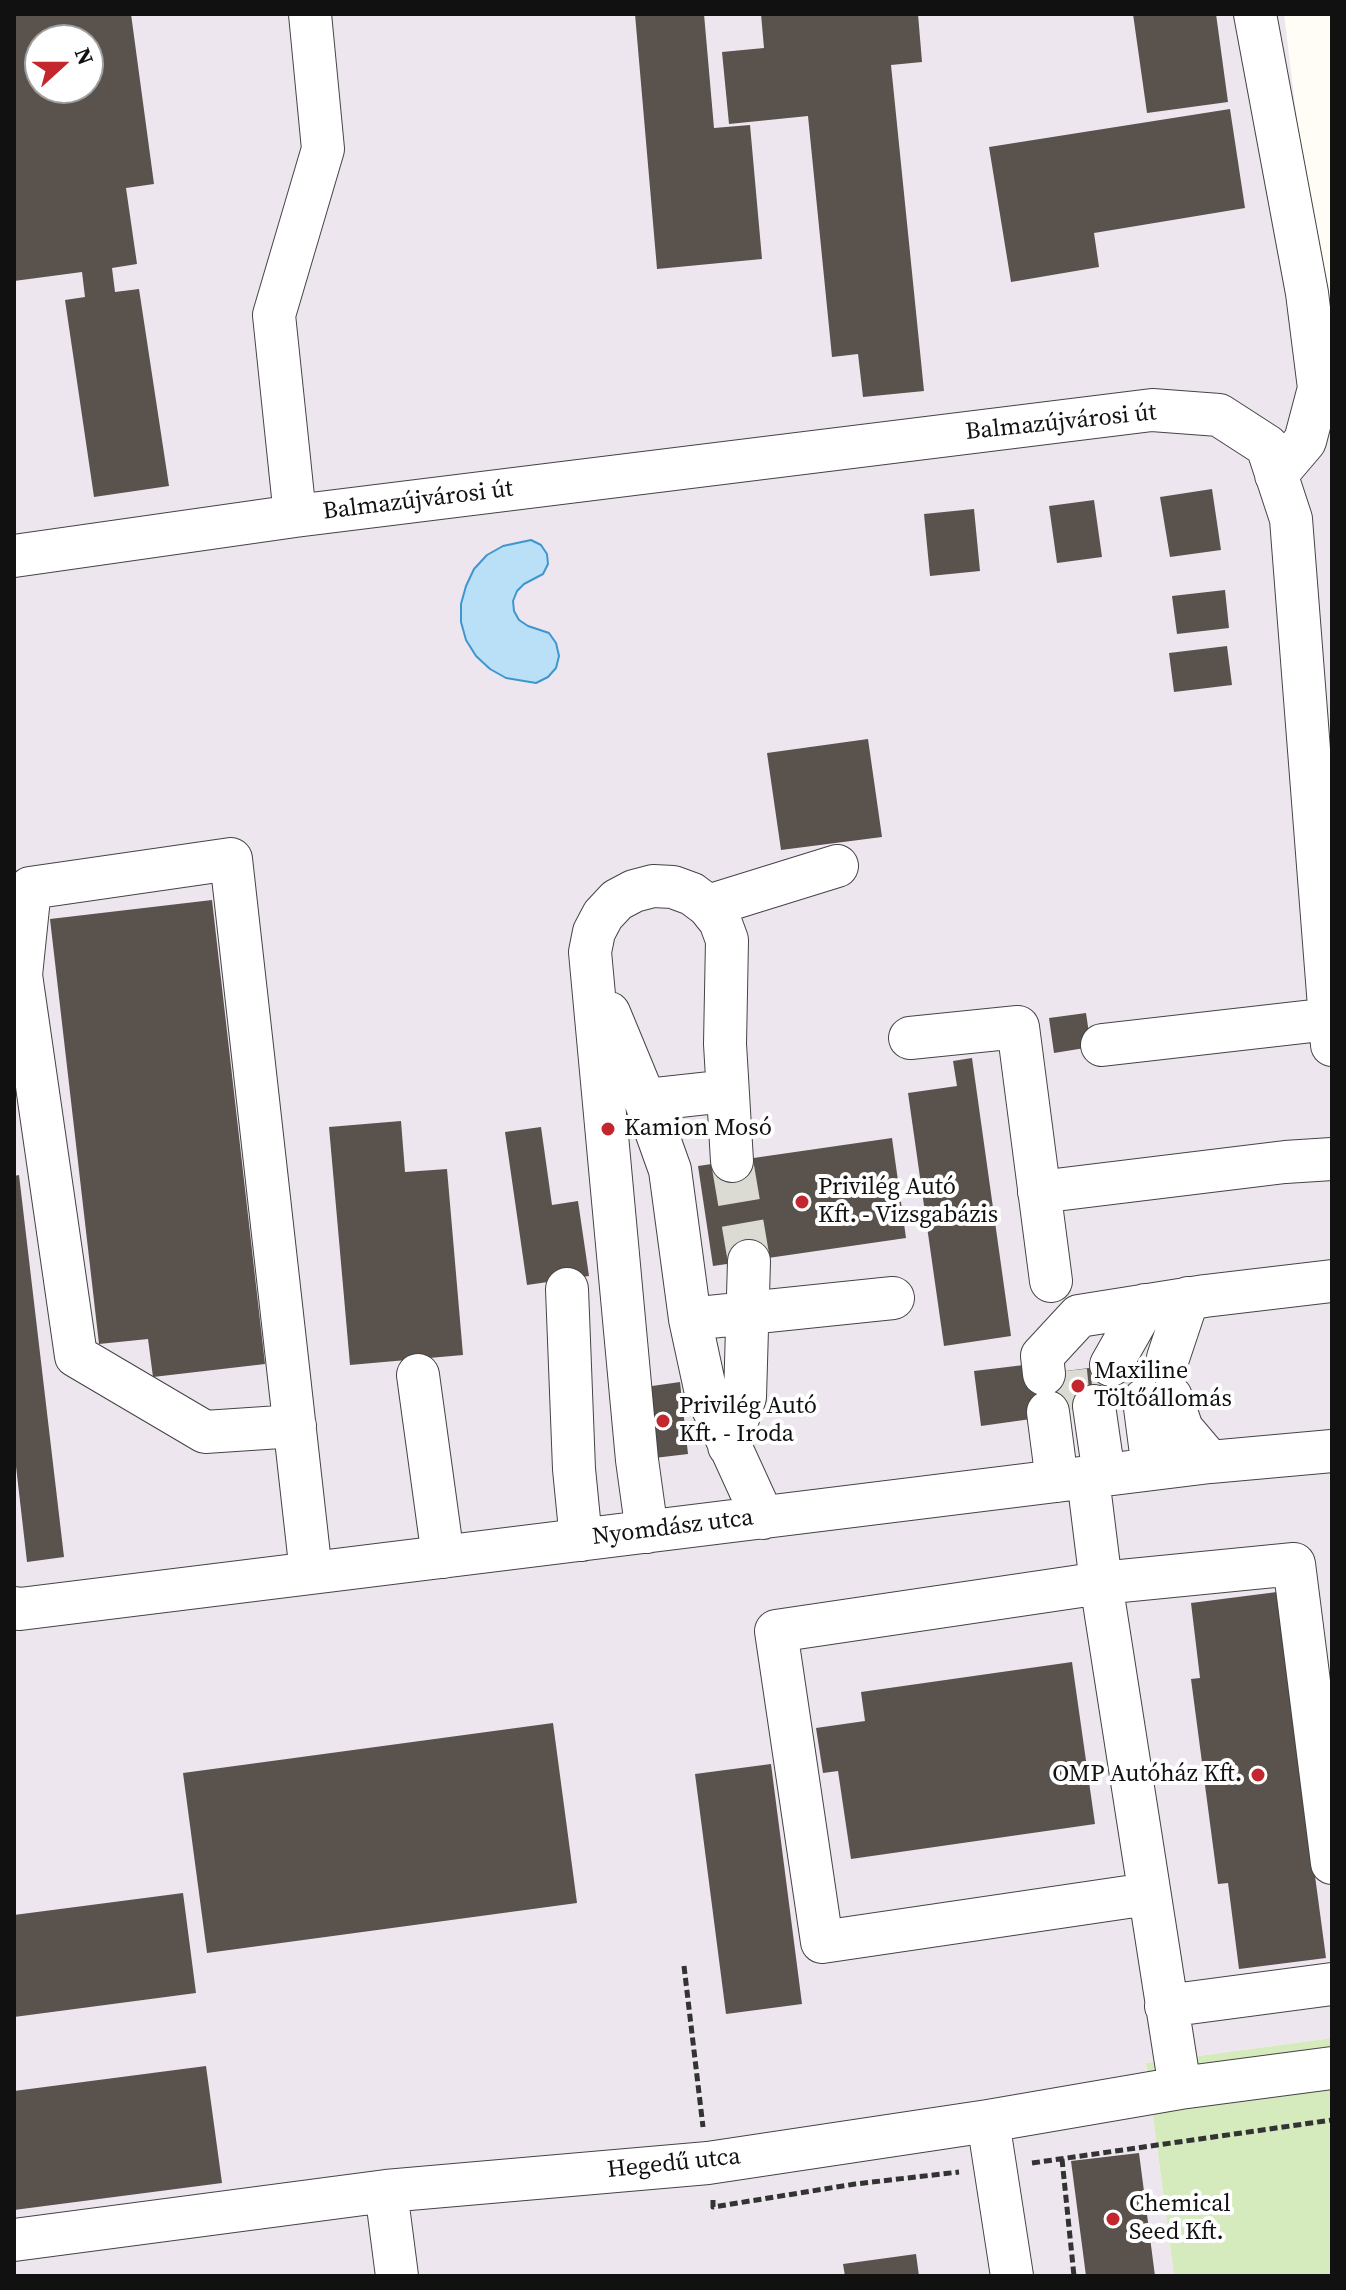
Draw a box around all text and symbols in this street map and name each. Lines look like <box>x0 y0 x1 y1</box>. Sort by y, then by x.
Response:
north arrow <box>24 24 104 104</box>
text: N <box>68 43 101 69</box>
street label: Balmazújvárosi út <box>964 399 1158 447</box>
street label: Balmazújvárosi út <box>321 475 515 527</box>
place label: Kamion Mosó <box>624 1115 772 1143</box>
marker: Kamion Mosó <box>599 1120 617 1138</box>
place label: Privilég Autó Kft. - Vizsgabázis <box>818 1174 998 1230</box>
marker: Privilég Autó Kft. - Vizsgabázis <box>793 1193 811 1211</box>
place label: Maxiline Töltőállomás <box>1094 1358 1232 1414</box>
marker: Maxiline Töltőállomás <box>1069 1377 1087 1395</box>
place label: Privilég Autó Kft. - Iroda <box>679 1393 817 1449</box>
marker: Privilég Autó Kft. - Iroda <box>654 1412 672 1430</box>
street label: Nyomdász utca <box>591 1504 755 1552</box>
place label: OMP Autóház Kft. <box>1052 1761 1242 1789</box>
marker: OMP Autóház Kft. <box>1249 1766 1267 1784</box>
street label: Hegedű utca <box>606 2143 742 2185</box>
place label: Chemical Seed Kft. <box>1129 2191 1231 2247</box>
marker: Chemical Seed Kft. <box>1104 2210 1122 2228</box>

